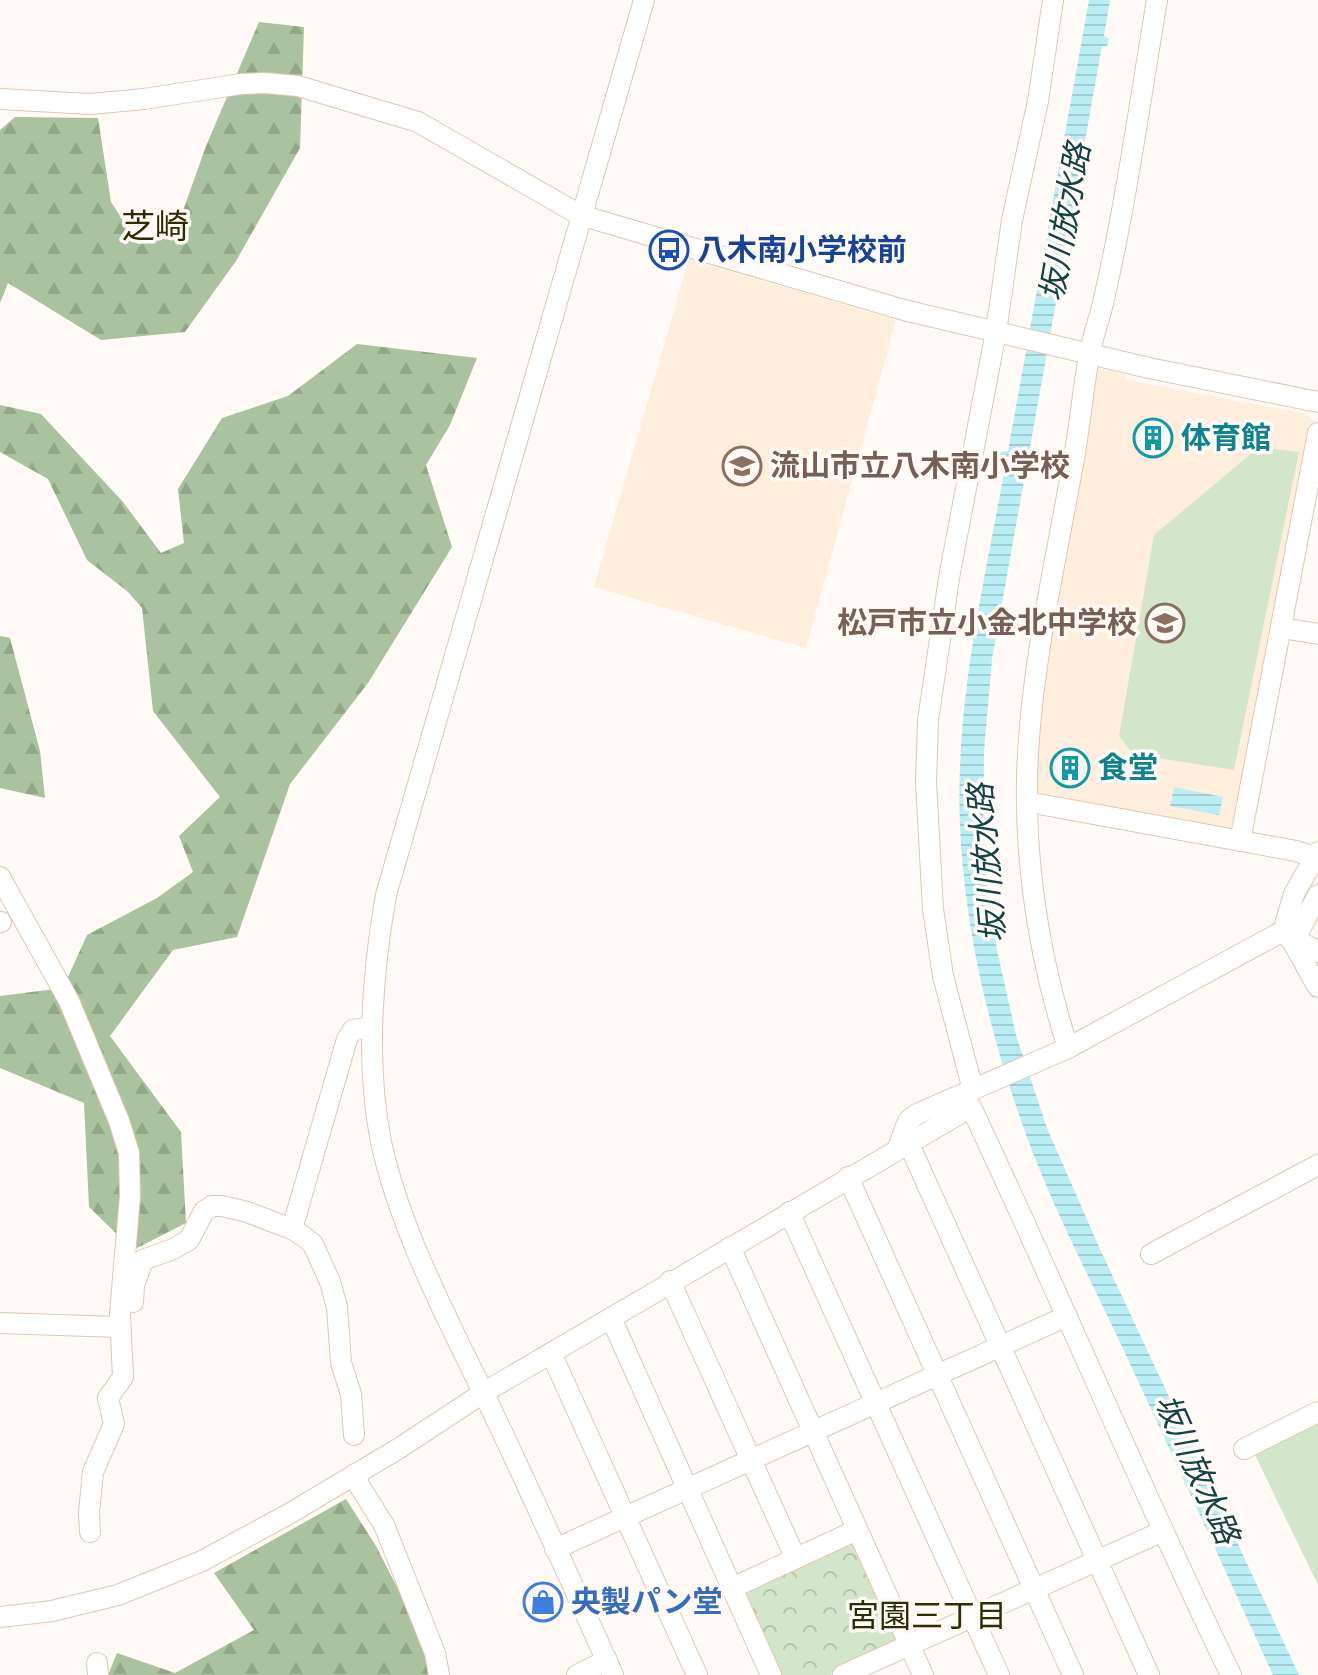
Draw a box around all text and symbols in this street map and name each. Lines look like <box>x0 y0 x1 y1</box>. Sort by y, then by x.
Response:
water label: 坂川放水路 <box>1032 137 1098 304</box>
district label: 芝崎 <box>121 206 189 247</box>
bus stop icon: 八木南小学校前 <box>648 229 690 271</box>
place label: 八木南小学校前 <box>697 231 907 268</box>
building icon: 体育館 <box>1132 417 1174 459</box>
place label: 体育館 <box>1181 419 1271 456</box>
school or university icon: 流山市立八木南小学校 <box>721 445 763 487</box>
place label: 流山市立八木南小学校 <box>770 447 1070 484</box>
school or university icon: 松戸市立小金北中学校 <box>1144 602 1186 644</box>
place label: 松戸市立小金北中学校 <box>837 604 1137 641</box>
building icon: 食堂 <box>1049 747 1091 789</box>
place label: 食堂 <box>1098 749 1158 786</box>
water label: 坂川放水路 <box>961 779 1013 944</box>
water label: 坂川放水路 <box>1147 1388 1248 1553</box>
shop icon: 央製パン堂 <box>522 1581 564 1623</box>
place label: 央製パン堂 <box>571 1583 723 1620</box>
district label: 宮園三丁目 <box>847 1597 1007 1635</box>

